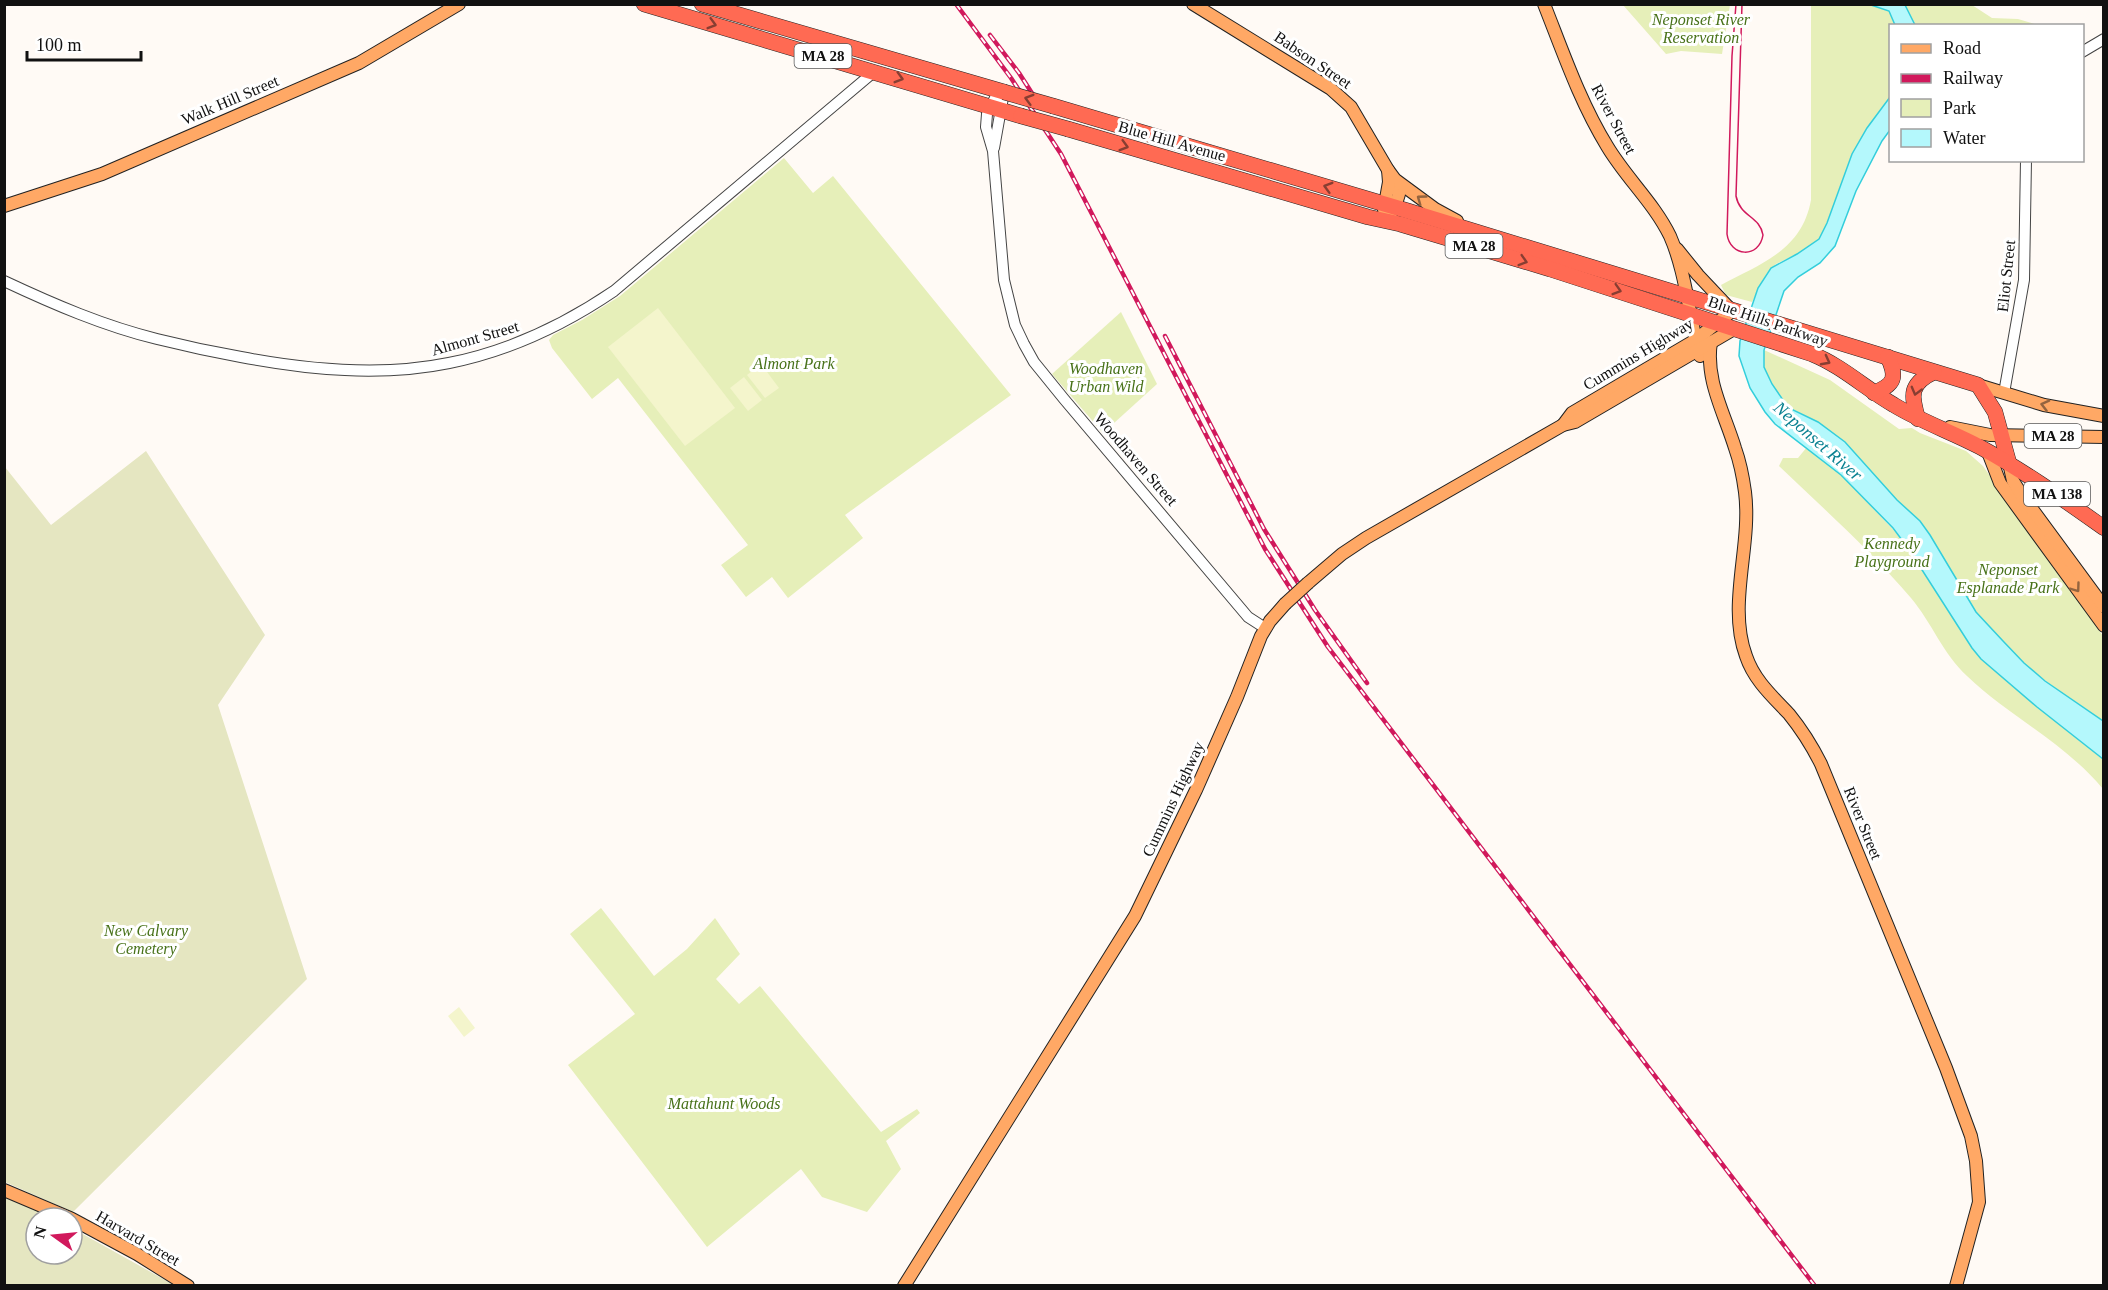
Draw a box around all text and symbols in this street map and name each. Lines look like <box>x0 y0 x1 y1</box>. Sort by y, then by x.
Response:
park label: Neponset River Reservation <box>1651 11 1751 46</box>
one-way arrow <box>706 17 717 29</box>
scale bar <box>27 24 141 62</box>
legend <box>1889 24 2084 162</box>
street label: Babson Street <box>1271 28 1355 92</box>
text: 100 m <box>36 35 82 55</box>
text: Road <box>1943 38 1981 58</box>
road number: MA 28 <box>794 44 852 68</box>
text: Railway <box>1943 68 2003 88</box>
one-way arrow <box>893 71 904 83</box>
street label: Walk Hill Street <box>179 72 282 128</box>
street label: River Street <box>1588 81 1640 157</box>
one-way arrow <box>1024 94 1035 106</box>
text: Park <box>1943 98 1976 118</box>
street label: Blue Hill Avenue <box>1116 118 1228 164</box>
text: Water <box>1943 128 1986 148</box>
one-way arrow <box>1118 139 1129 151</box>
one-way arrow <box>1323 182 1334 194</box>
one-way arrow <box>1417 196 1428 207</box>
road number: MA 28 <box>1446 234 1502 258</box>
street label: Eliot Street <box>1994 239 2018 313</box>
one-way arrow <box>1517 253 1528 266</box>
one-way arrow <box>1611 283 1622 295</box>
street label: Blue Hills Parkway <box>1706 293 1830 350</box>
street label: Cummins Highway <box>1580 315 1696 394</box>
street label: Almont Street <box>429 317 521 359</box>
one-way arrow <box>1820 354 1831 365</box>
park label: Almont Park <box>752 355 836 372</box>
park label: Woodhaven Urban Wild <box>1068 360 1145 395</box>
one-way arrow <box>1911 386 1923 396</box>
water label: Neponset River <box>1769 397 1867 485</box>
one-way arrow <box>2040 400 2050 413</box>
street label: Woodhaven Street <box>1091 409 1181 509</box>
road number: MA 28 <box>2024 424 2082 448</box>
road number: MA 138 <box>2024 482 2090 506</box>
park label: Kennedy Playground <box>1854 535 1930 571</box>
park label: Neponset Esplanade Park <box>1956 561 2060 597</box>
one-way arrow <box>2069 582 2080 593</box>
street label: Cummins Highway <box>1139 739 1208 860</box>
street label: River Street <box>1841 784 1885 862</box>
park label: New Calvary Cemetery <box>103 922 189 958</box>
park label: Mattahunt Woods <box>667 1095 780 1112</box>
north arrow <box>24 1206 84 1266</box>
street label: Harvard Street <box>93 1207 183 1269</box>
text: N <box>30 1224 50 1240</box>

